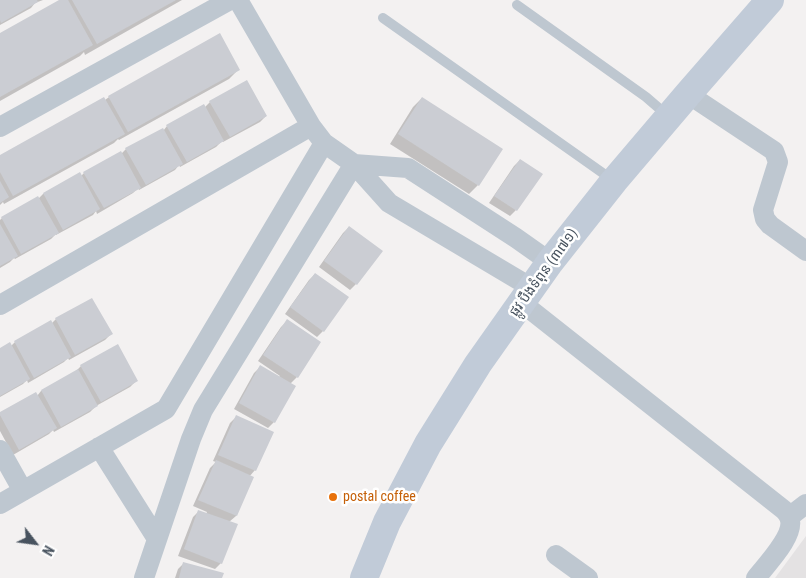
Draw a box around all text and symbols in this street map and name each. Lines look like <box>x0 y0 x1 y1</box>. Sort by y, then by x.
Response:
street label: ផ្លូវ បឹងទំពុន (៣៧១) <box>506 226 582 320</box>
place label: postal coffee <box>343 489 416 505</box>
marker: postal coffee <box>327 491 339 503</box>
north arrow <box>10 518 60 568</box>
text: N <box>39 543 57 558</box>

